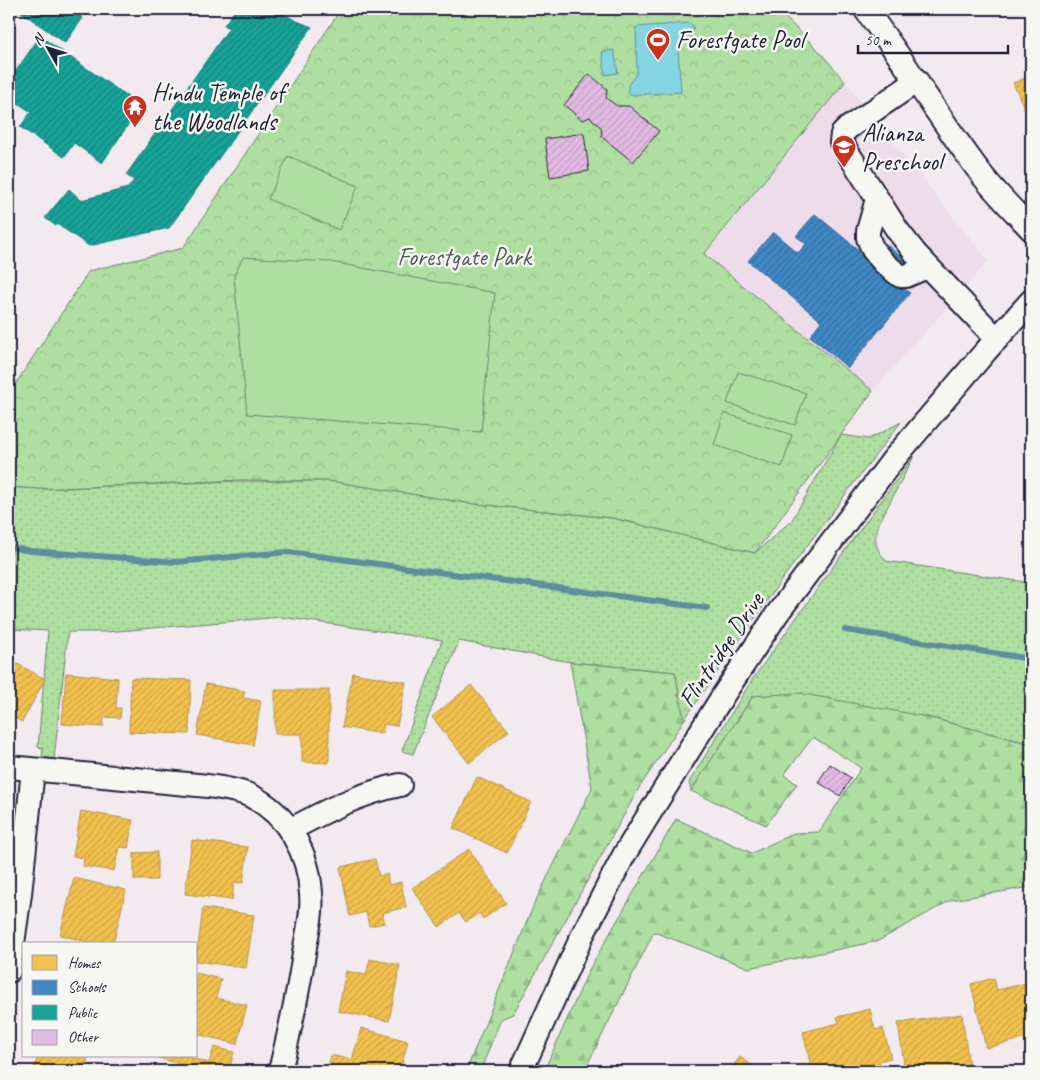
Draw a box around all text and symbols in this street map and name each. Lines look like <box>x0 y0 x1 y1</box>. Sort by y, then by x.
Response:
north arrow <box>22 22 72 72</box>
scale bar <box>858 22 1008 54</box>
place label: Forestgate Pool <box>676 24 809 56</box>
sports icon: Forestgate Pool <box>645 27 671 61</box>
text: N <box>29 30 49 49</box>
text: 50 m <box>865 31 892 50</box>
place label: Hindu Temple of the Woodlands <box>152 77 289 138</box>
temple icon: Hindu Temple of the Woodlands <box>122 94 148 128</box>
place label: Alianza Preschool <box>862 117 947 178</box>
school or university icon: Alianza Preschool <box>831 134 857 168</box>
park label: Forestgate Park <box>397 241 533 273</box>
street label: Flintridge Drive <box>671 585 772 714</box>
legend <box>22 942 198 1058</box>
text: Homes <box>68 954 102 973</box>
text: Schools <box>68 978 107 997</box>
text: Public <box>68 1004 98 1023</box>
text: Other <box>68 1028 99 1047</box>

